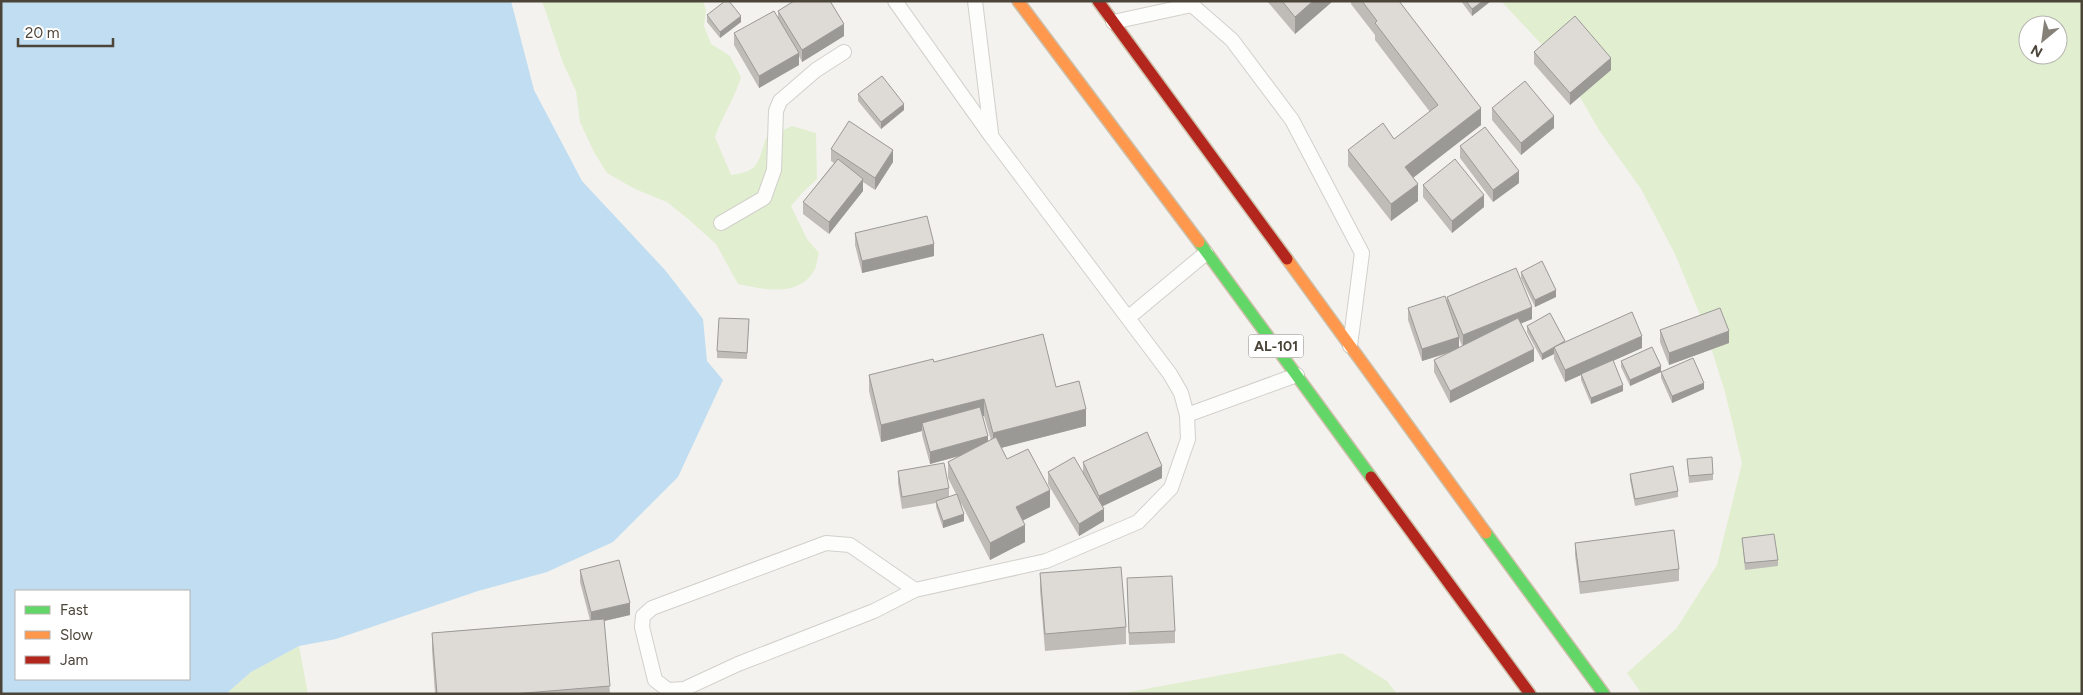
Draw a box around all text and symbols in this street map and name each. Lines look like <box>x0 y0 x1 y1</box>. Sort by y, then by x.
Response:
scale bar <box>18 15 112 47</box>
north arrow <box>2018 15 2068 65</box>
text: 20 m <box>25 24 59 42</box>
text: N <box>2028 41 2046 61</box>
road number: AL-101 <box>1248 334 1304 358</box>
legend <box>15 590 190 680</box>
text: Fast <box>60 601 89 619</box>
text: Slow <box>60 626 93 644</box>
text: Jam <box>60 651 88 669</box>

